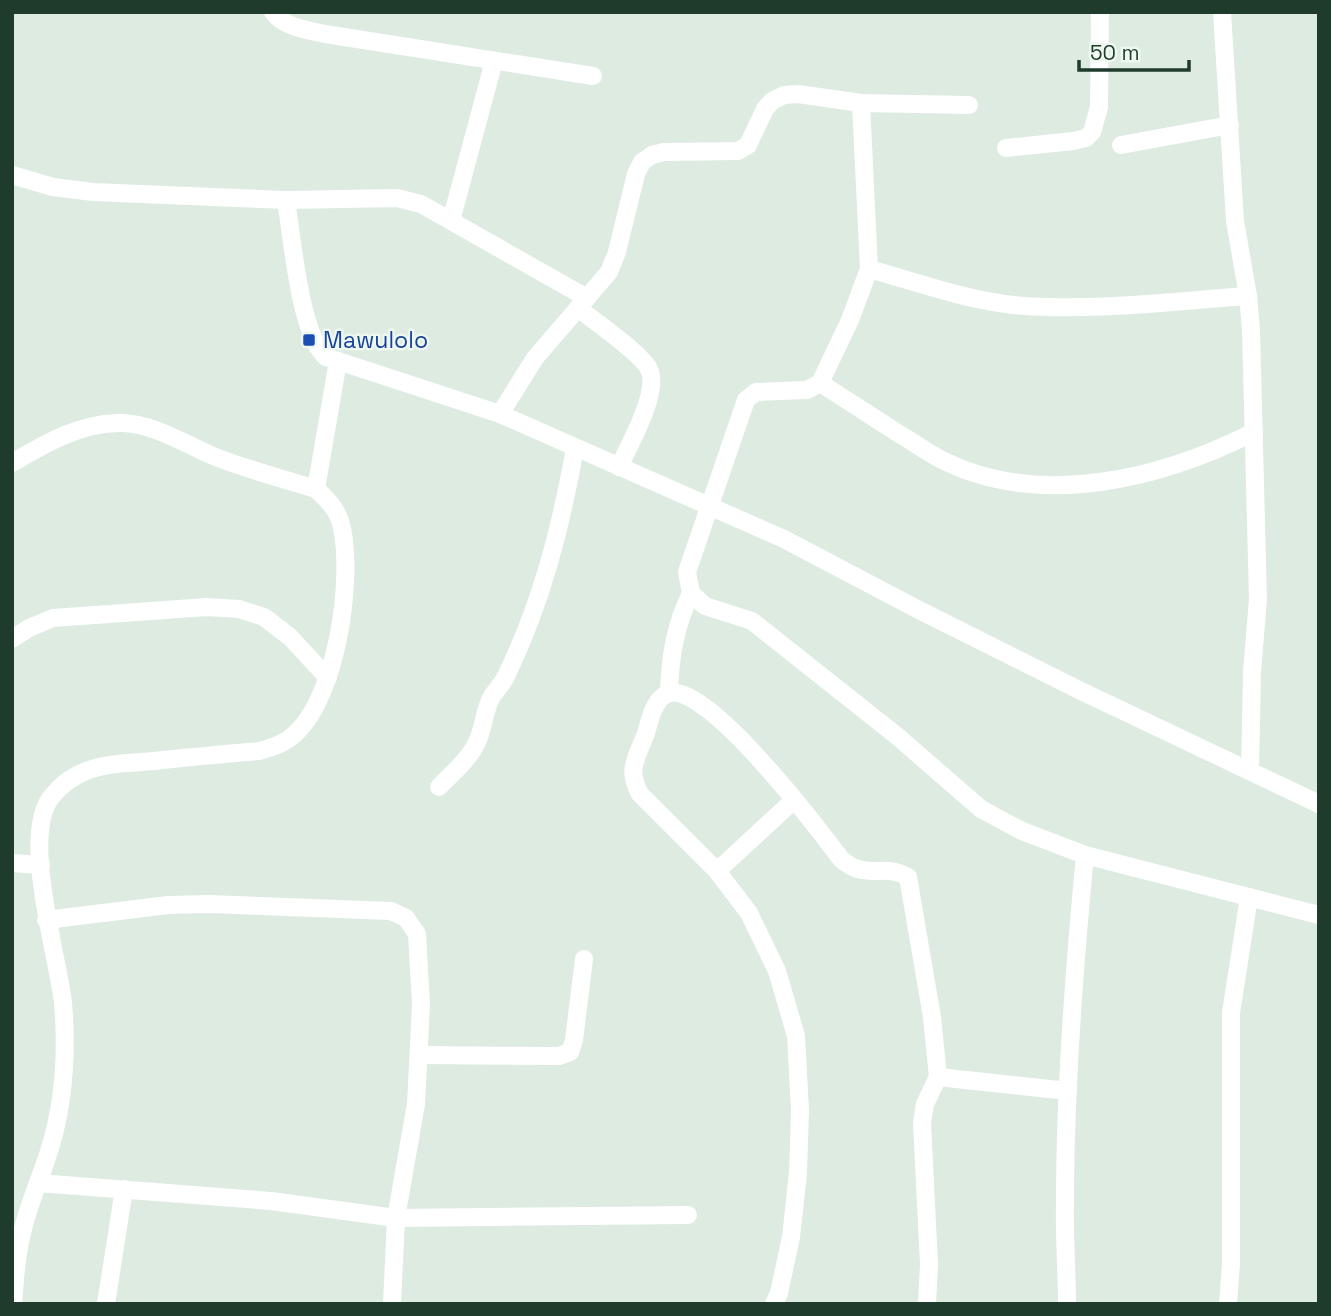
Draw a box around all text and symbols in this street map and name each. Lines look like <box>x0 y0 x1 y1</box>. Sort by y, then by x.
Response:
scale bar <box>1079 28 1189 72</box>
text: 50 m <box>1090 39 1140 66</box>
place label: Mawulolo <box>323 325 428 355</box>
marker: Mawulolo <box>301 332 317 348</box>

